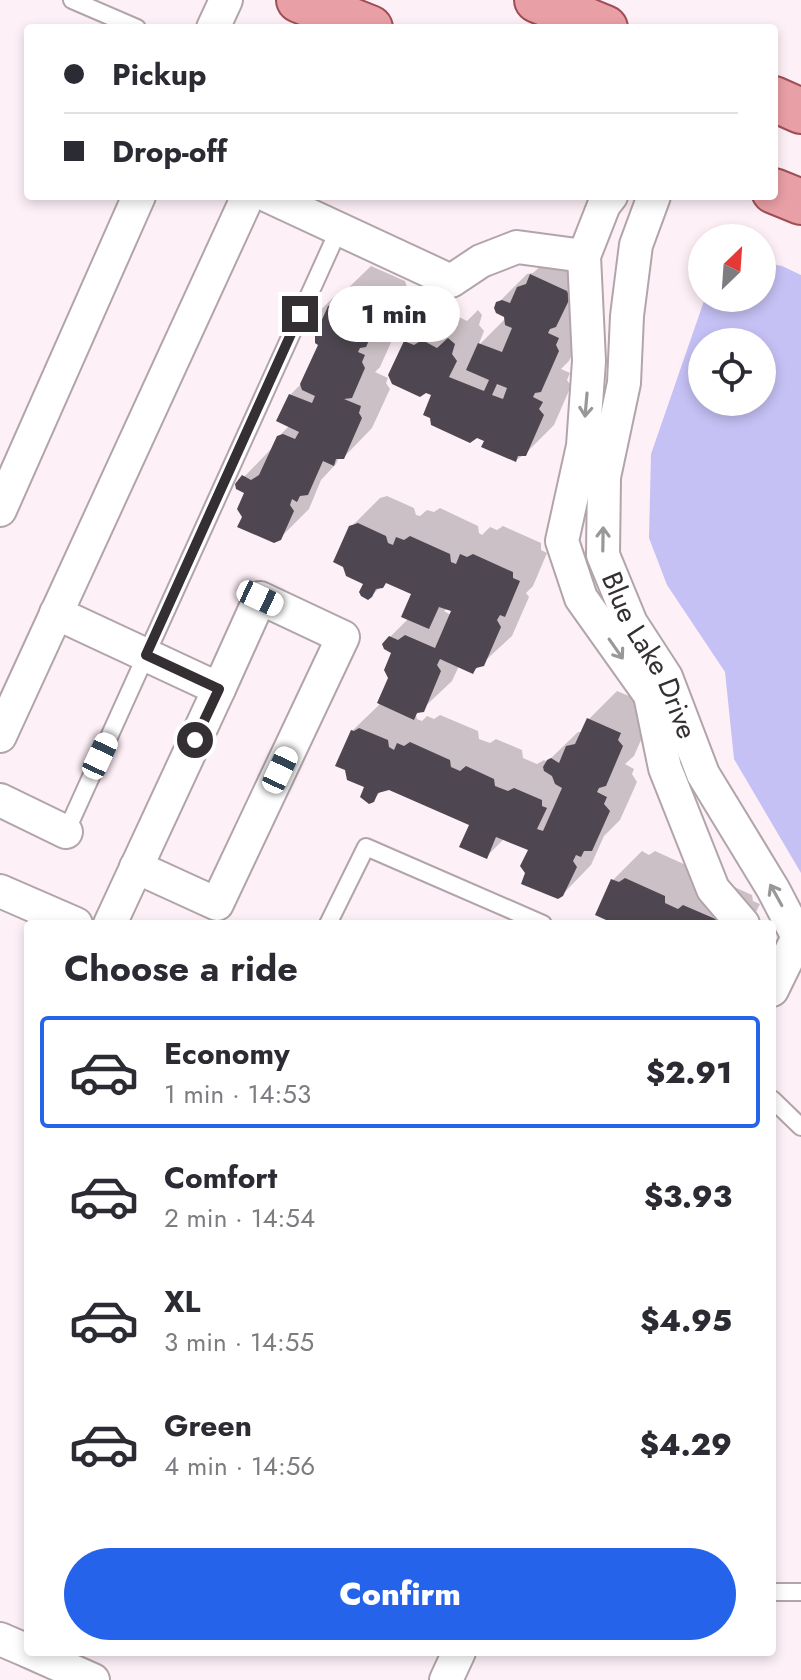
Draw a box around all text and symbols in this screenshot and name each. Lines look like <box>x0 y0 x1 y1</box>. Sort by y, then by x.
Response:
text: Pickup <box>112 53 207 96</box>
text: Drop-off <box>112 130 227 173</box>
north arrow <box>688 224 776 312</box>
map controls <box>688 224 776 416</box>
callout: 1 min <box>328 286 460 342</box>
text: 1 min <box>361 295 427 333</box>
route end <box>282 296 318 332</box>
button: locate <box>688 328 776 416</box>
one-way arrow <box>578 392 593 418</box>
one-way arrow <box>595 526 611 553</box>
street label: Blue Lake Drive <box>592 565 708 745</box>
car <box>233 577 287 619</box>
one-way arrow <box>608 638 624 660</box>
route start <box>177 722 213 758</box>
car <box>79 729 121 783</box>
car <box>259 743 301 797</box>
one-way arrow <box>768 884 784 908</box>
text: Choose a ride <box>64 942 298 994</box>
text: Economy <box>164 1032 290 1075</box>
icon: car <box>68 1036 140 1108</box>
text: $2.91 <box>646 1051 732 1094</box>
text: 1 min · 14:53 <box>164 1075 311 1113</box>
text: Comfort <box>164 1156 277 1199</box>
icon: car <box>68 1160 140 1232</box>
text: $3.93 <box>644 1175 732 1218</box>
text: 2 min · 14:54 <box>164 1199 315 1237</box>
text: XL <box>164 1280 200 1323</box>
icon: car <box>68 1284 140 1356</box>
text: $4.95 <box>640 1299 732 1342</box>
text: 3 min · 14:55 <box>164 1323 314 1361</box>
text: Green <box>164 1404 252 1447</box>
icon: car <box>68 1408 140 1480</box>
text: $4.29 <box>640 1423 732 1466</box>
text: 4 min · 14:56 <box>164 1447 315 1485</box>
button: Confirm <box>64 1548 736 1640</box>

